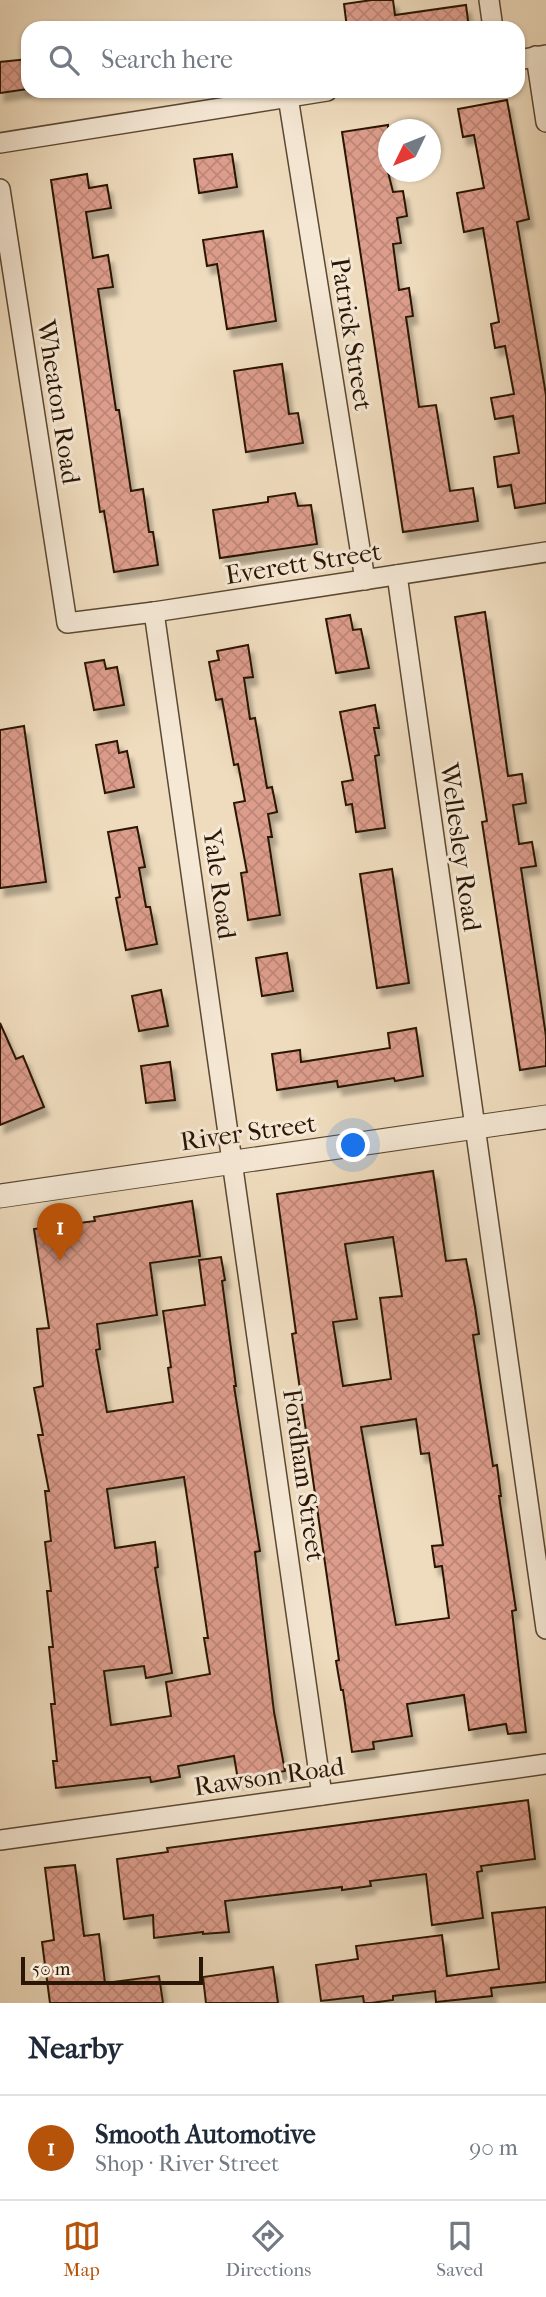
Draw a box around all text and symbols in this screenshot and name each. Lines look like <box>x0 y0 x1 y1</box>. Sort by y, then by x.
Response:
search box <box>21 21 525 98</box>
icon: search <box>45 41 83 79</box>
text: Search here <box>101 44 233 75</box>
north arrow <box>378 119 441 182</box>
street label: Patrick Street <box>324 255 379 413</box>
street label: Wheaton Road <box>30 317 87 487</box>
street label: Everett Street <box>223 536 384 591</box>
street label: Wellesley Road <box>433 760 488 934</box>
street label: Yale Road <box>196 826 243 942</box>
street label: River Street <box>178 1108 319 1157</box>
your location <box>336 1128 370 1162</box>
pin: 1 <box>37 1203 83 1261</box>
street label: Fordham Street <box>276 1387 331 1564</box>
street label: Rawson Road <box>192 1750 347 1802</box>
scale bar <box>21 1954 203 1986</box>
text: 50 m <box>32 1958 71 1980</box>
text: Nearby <box>28 2031 123 2066</box>
text: Smooth Automotive <box>95 2119 316 2150</box>
text: 1 <box>47 2134 55 2161</box>
text: 90 m <box>469 2134 518 2161</box>
text: Shop · River Street <box>95 2150 279 2177</box>
tab: Map <box>63 2217 101 2281</box>
tab: Directions <box>226 2217 311 2281</box>
tab: Saved <box>436 2217 483 2281</box>

